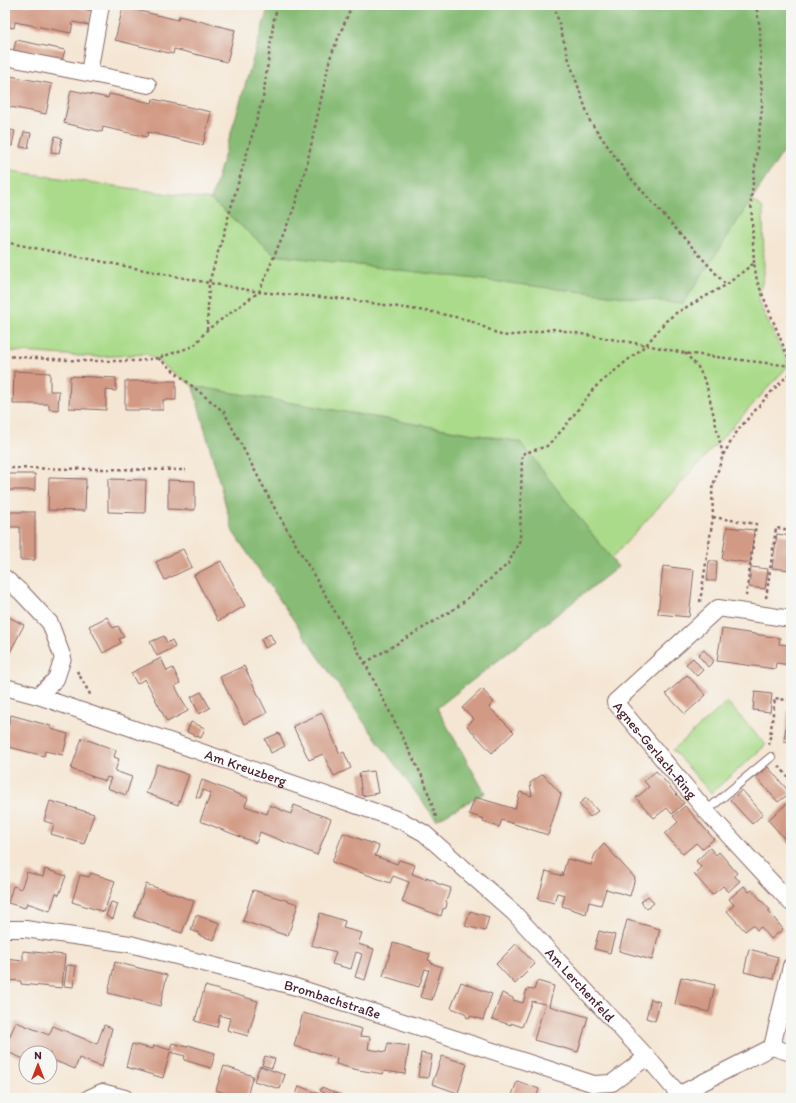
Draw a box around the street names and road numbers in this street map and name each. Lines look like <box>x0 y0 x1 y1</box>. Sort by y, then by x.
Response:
street label: Agnes-Gerlach-Ring <box>610 698 701 803</box>
street label: Am Kreuzberg <box>203 745 290 790</box>
street label: Am Lerchenfeld <box>542 944 619 1026</box>
street label: Brombachstraße <box>282 976 383 1023</box>

